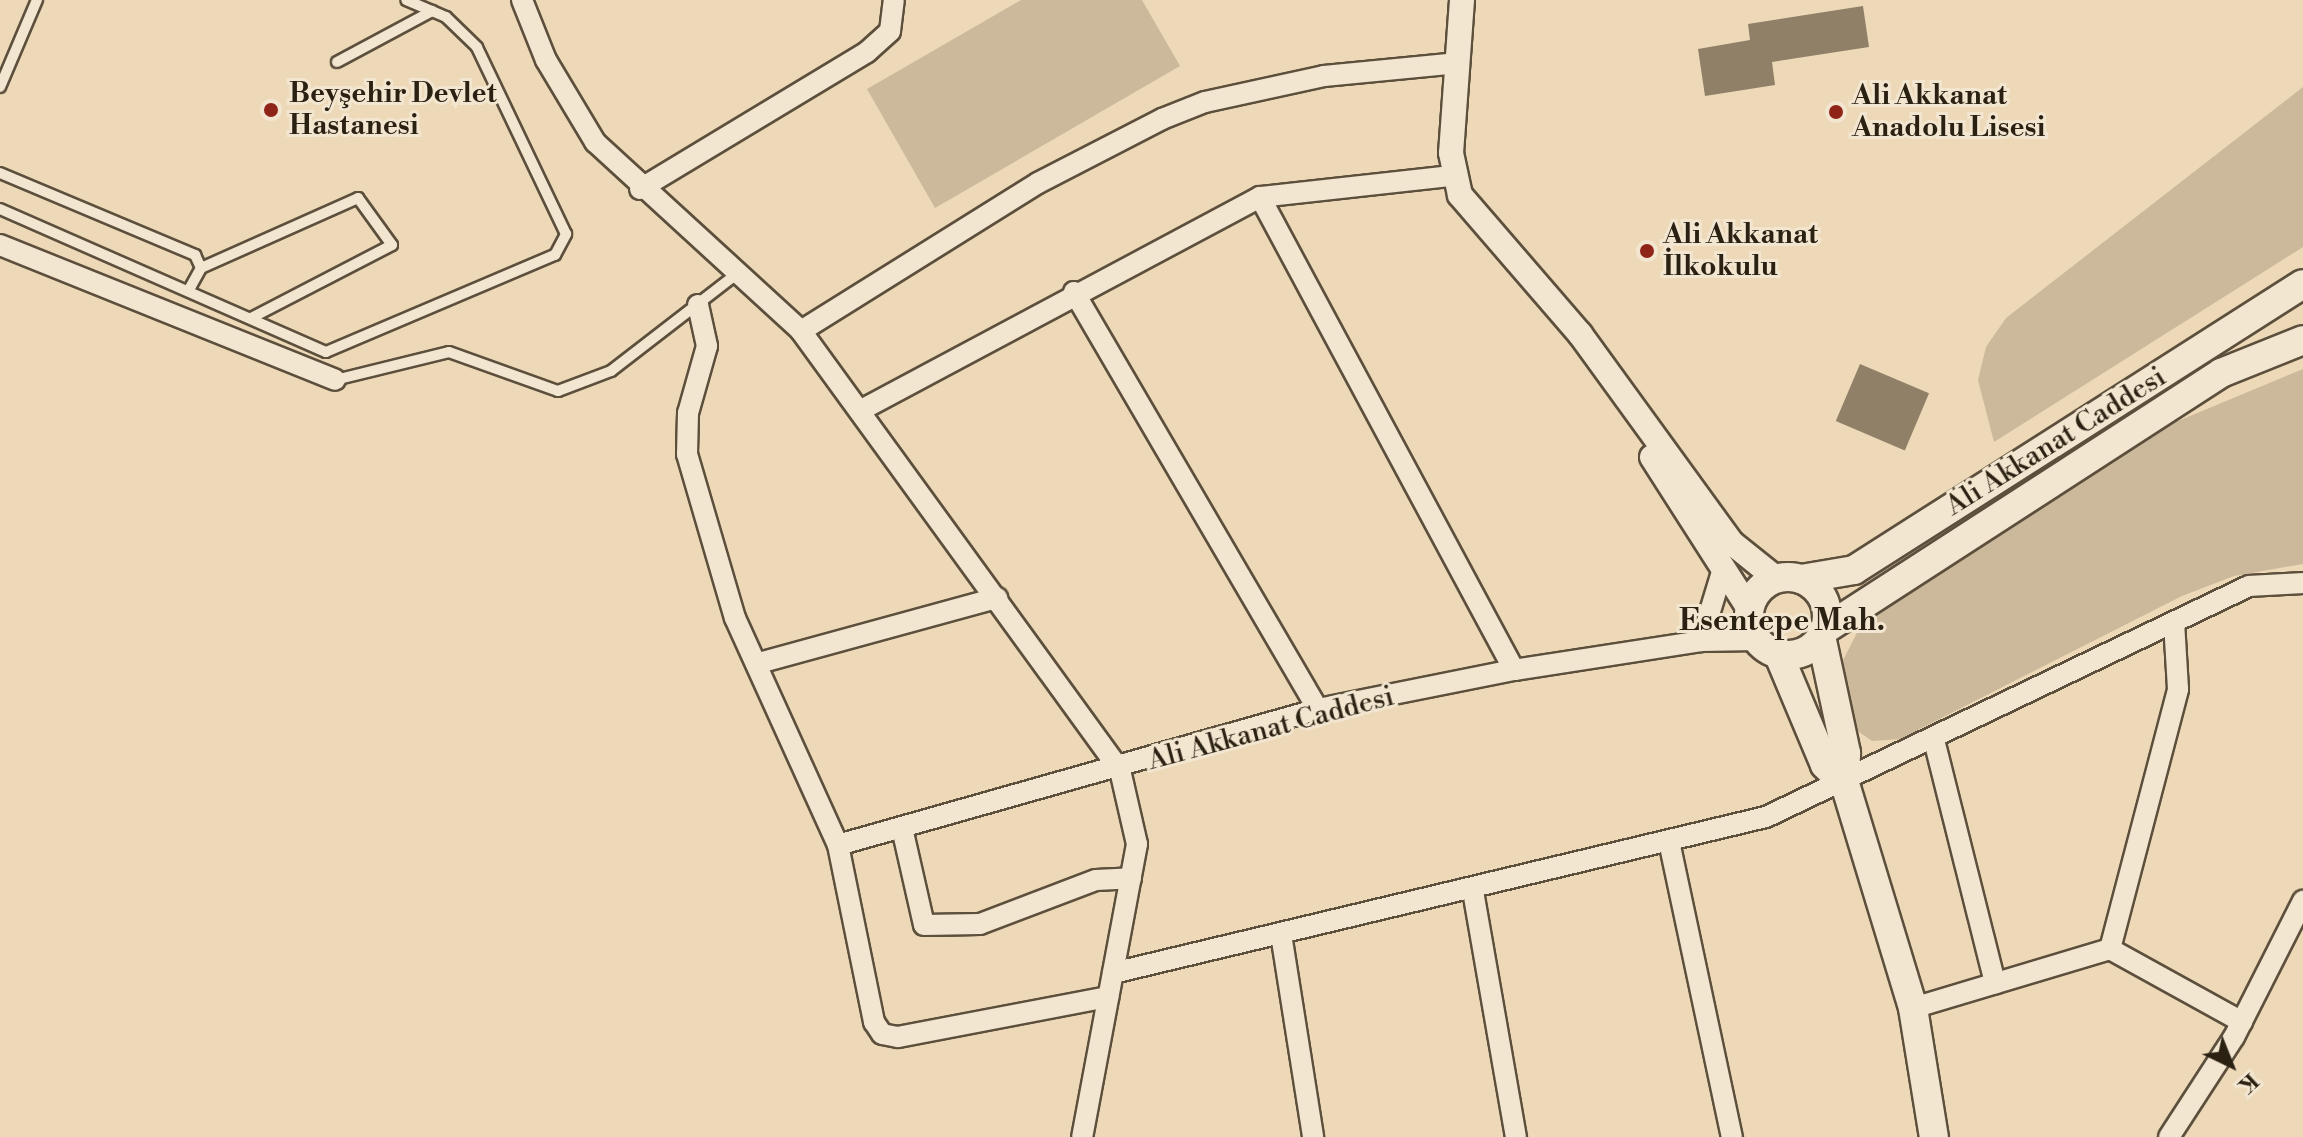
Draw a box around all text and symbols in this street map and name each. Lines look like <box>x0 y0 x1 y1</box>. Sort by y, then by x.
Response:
place label: Beyşehir Devlet Hastanesi <box>289 77 497 143</box>
place label: Ali Akkanat Anadolu Lisesi <box>1852 79 2045 145</box>
marker: Beyşehir Devlet Hastanesi <box>260 99 282 121</box>
marker: Ali Akkanat Anadolu Lisesi <box>1827 103 1845 121</box>
place label: Ali Akkanat İlkokulu <box>1663 218 1818 284</box>
marker: Ali Akkanat İlkokulu <box>1638 242 1656 260</box>
street label: Ali Akkanat Caddesi <box>1940 361 2172 523</box>
district label: Esentepe Mah. <box>1679 603 1885 639</box>
street label: Ali Akkanat Caddesi <box>1144 680 1398 778</box>
north arrow <box>2191 1025 2271 1105</box>
text: K <box>2232 1067 2263 1099</box>

